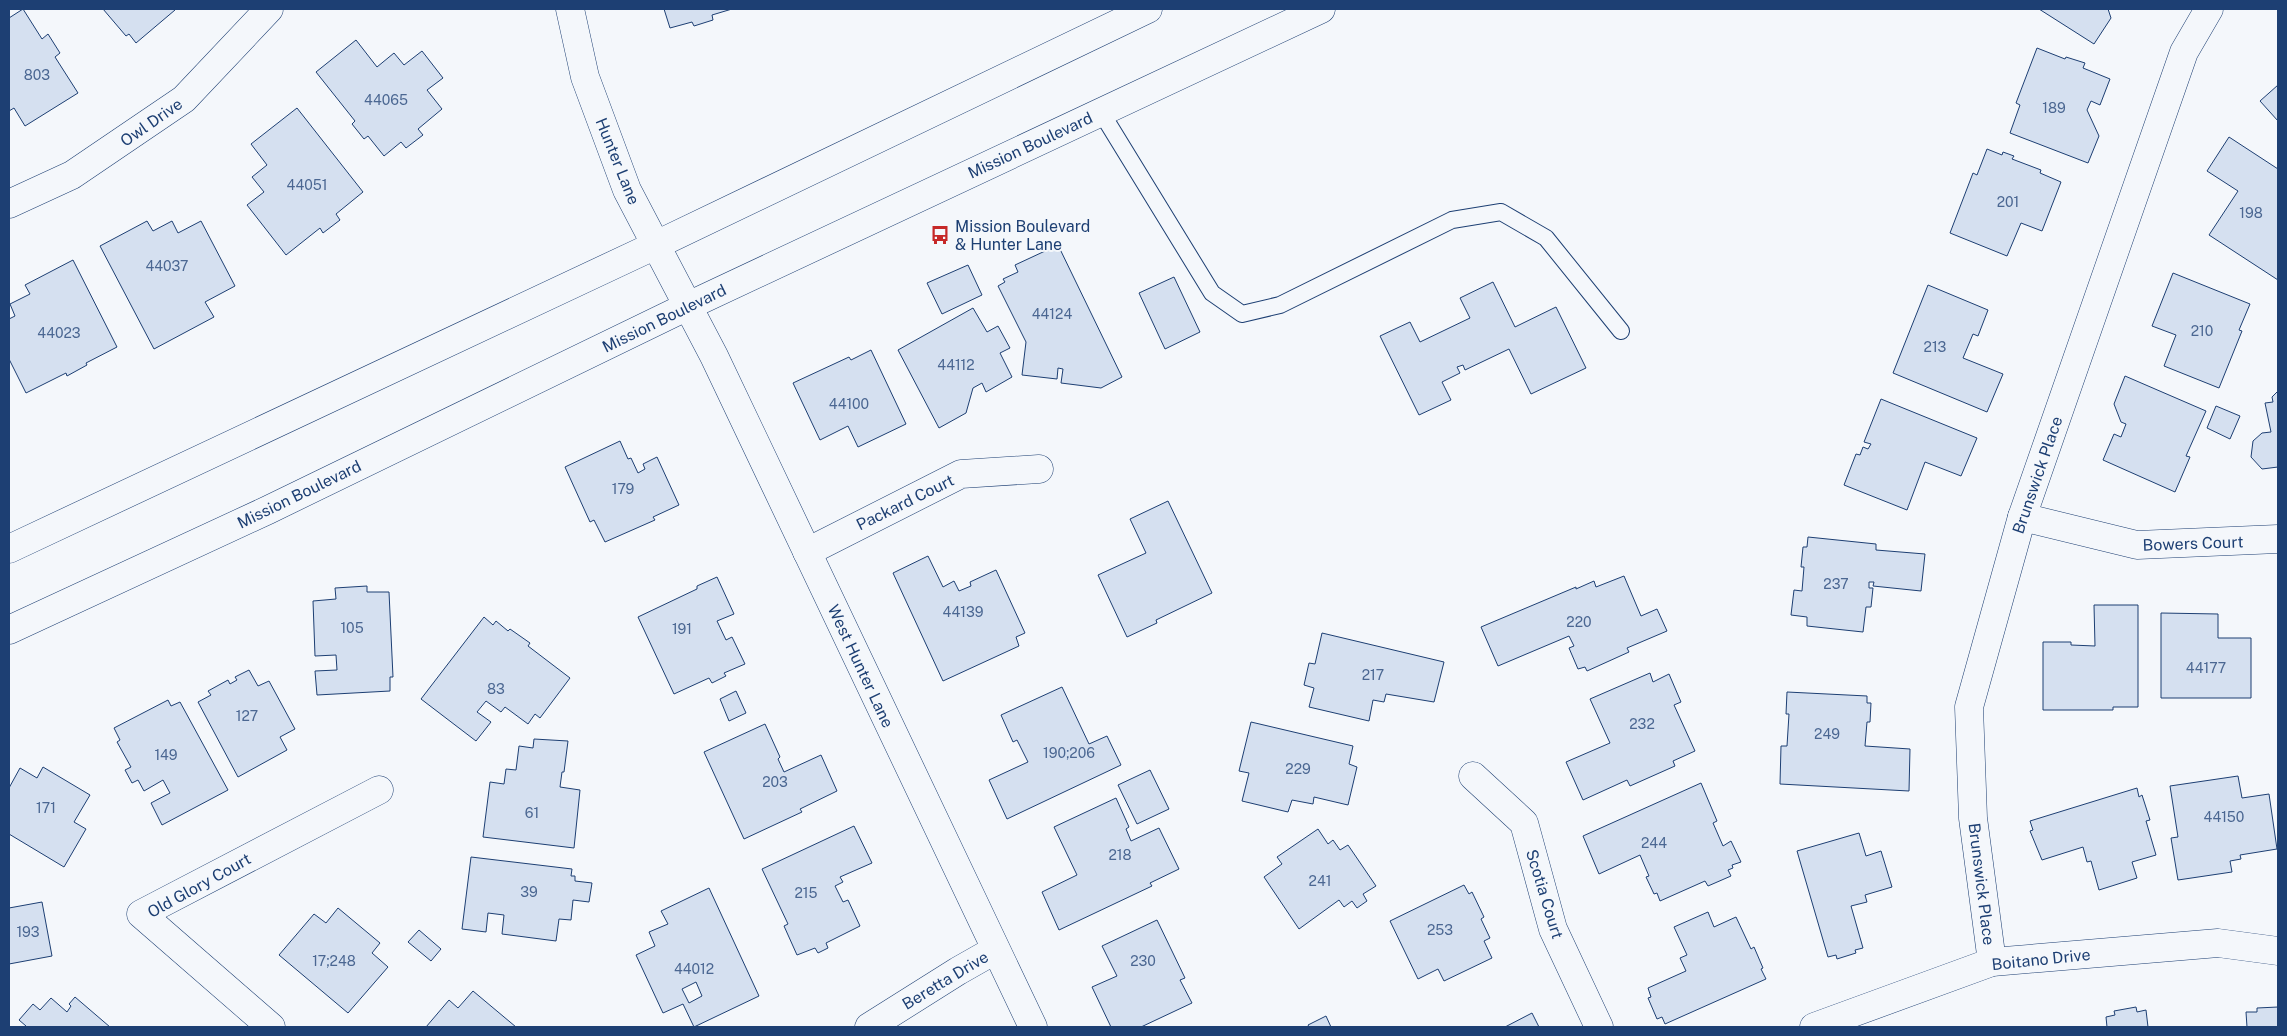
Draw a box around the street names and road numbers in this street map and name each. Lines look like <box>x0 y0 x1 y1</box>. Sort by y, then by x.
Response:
street label: Owl Drive <box>117 94 186 151</box>
street label: Mission Boulevard <box>965 108 1096 183</box>
street label: Hunter Lane <box>592 115 644 207</box>
street label: Mission Boulevard <box>599 280 729 357</box>
street label: Brunswick Place <box>2008 414 2066 536</box>
street label: Mission Boulevard <box>234 456 364 533</box>
street label: Packard Court <box>853 471 957 534</box>
street label: Bowers Court <box>2142 532 2244 555</box>
street label: West Hunter Lane <box>824 602 897 731</box>
street label: Brunswick Place <box>1965 822 1998 946</box>
street label: Scotia Court <box>1522 847 1567 941</box>
street label: Old Glory Court <box>144 849 254 922</box>
street label: Boitano Drive <box>1991 945 2091 974</box>
street label: Beretta Drive <box>899 947 992 1014</box>

